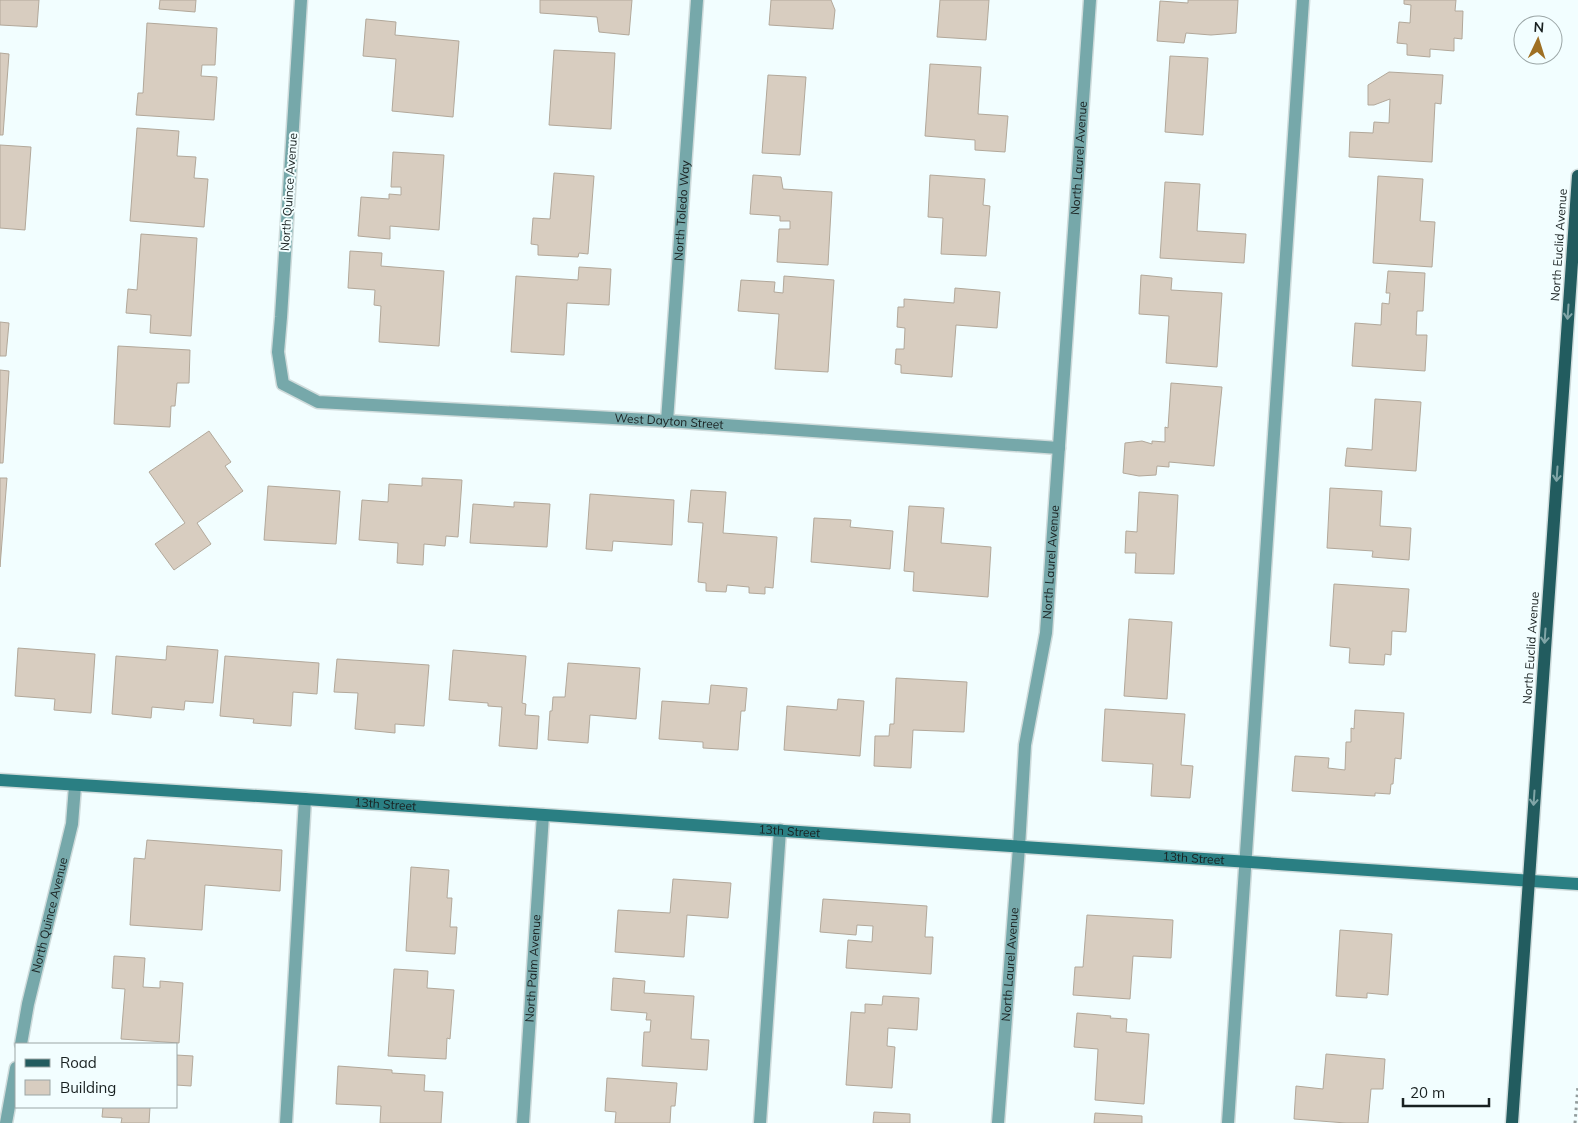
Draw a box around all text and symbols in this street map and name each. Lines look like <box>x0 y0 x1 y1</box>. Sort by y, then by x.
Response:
north arrow <box>1513 15 1563 65</box>
text: N <box>1533 18 1545 36</box>
street label: North Laurel Avenue <box>1067 101 1090 216</box>
street label: North Quince Avenue <box>277 132 300 251</box>
street label: North Toledo Way <box>670 159 693 261</box>
street label: North Euclid Avenue <box>1547 188 1570 302</box>
one-way arrow <box>1564 304 1573 320</box>
street label: West Dayton Street <box>614 410 724 432</box>
one-way arrow <box>1552 466 1561 482</box>
street label: North Laurel Avenue <box>1039 505 1062 620</box>
street label: North Euclid Avenue <box>1519 591 1542 705</box>
one-way arrow <box>1541 628 1550 644</box>
one-way arrow <box>1529 790 1538 806</box>
street label: 13th Street <box>354 794 417 813</box>
street label: 13th Street <box>758 821 821 840</box>
street label: 13th Street <box>1162 848 1225 867</box>
street label: North Quince Avenue <box>28 856 71 974</box>
street label: North Laurel Avenue <box>998 907 1021 1022</box>
street label: North Palm Avenue <box>522 914 544 1023</box>
legend <box>15 1043 178 1108</box>
text: Road <box>60 1053 97 1072</box>
scale bar <box>1403 1076 1489 1108</box>
text: Building <box>60 1078 116 1097</box>
text: 20 m <box>1410 1083 1445 1102</box>

